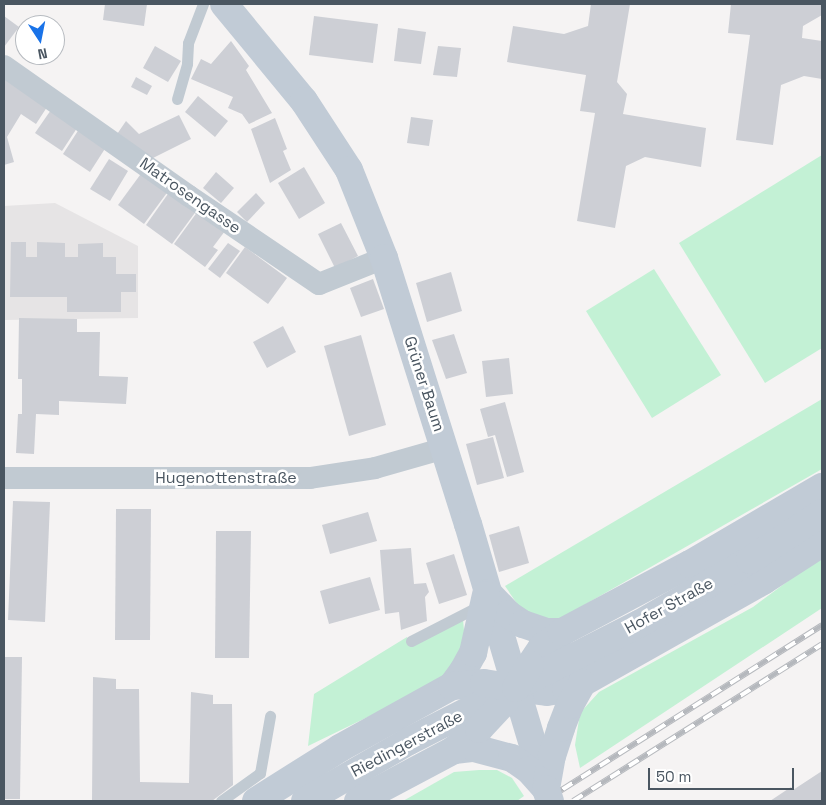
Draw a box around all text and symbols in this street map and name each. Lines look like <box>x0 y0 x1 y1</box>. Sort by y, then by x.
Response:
north arrow <box>15 15 65 65</box>
text: N <box>36 44 49 63</box>
street label: Matrosengasse <box>136 154 244 238</box>
street label: Grüner Baum <box>400 334 448 434</box>
street label: Hugenottenstraße <box>155 468 297 488</box>
street label: Hofer Straße <box>621 574 717 638</box>
street label: Riedingerstraße <box>348 707 466 781</box>
scale bar <box>651 758 797 790</box>
text: 50 m <box>656 767 691 786</box>

